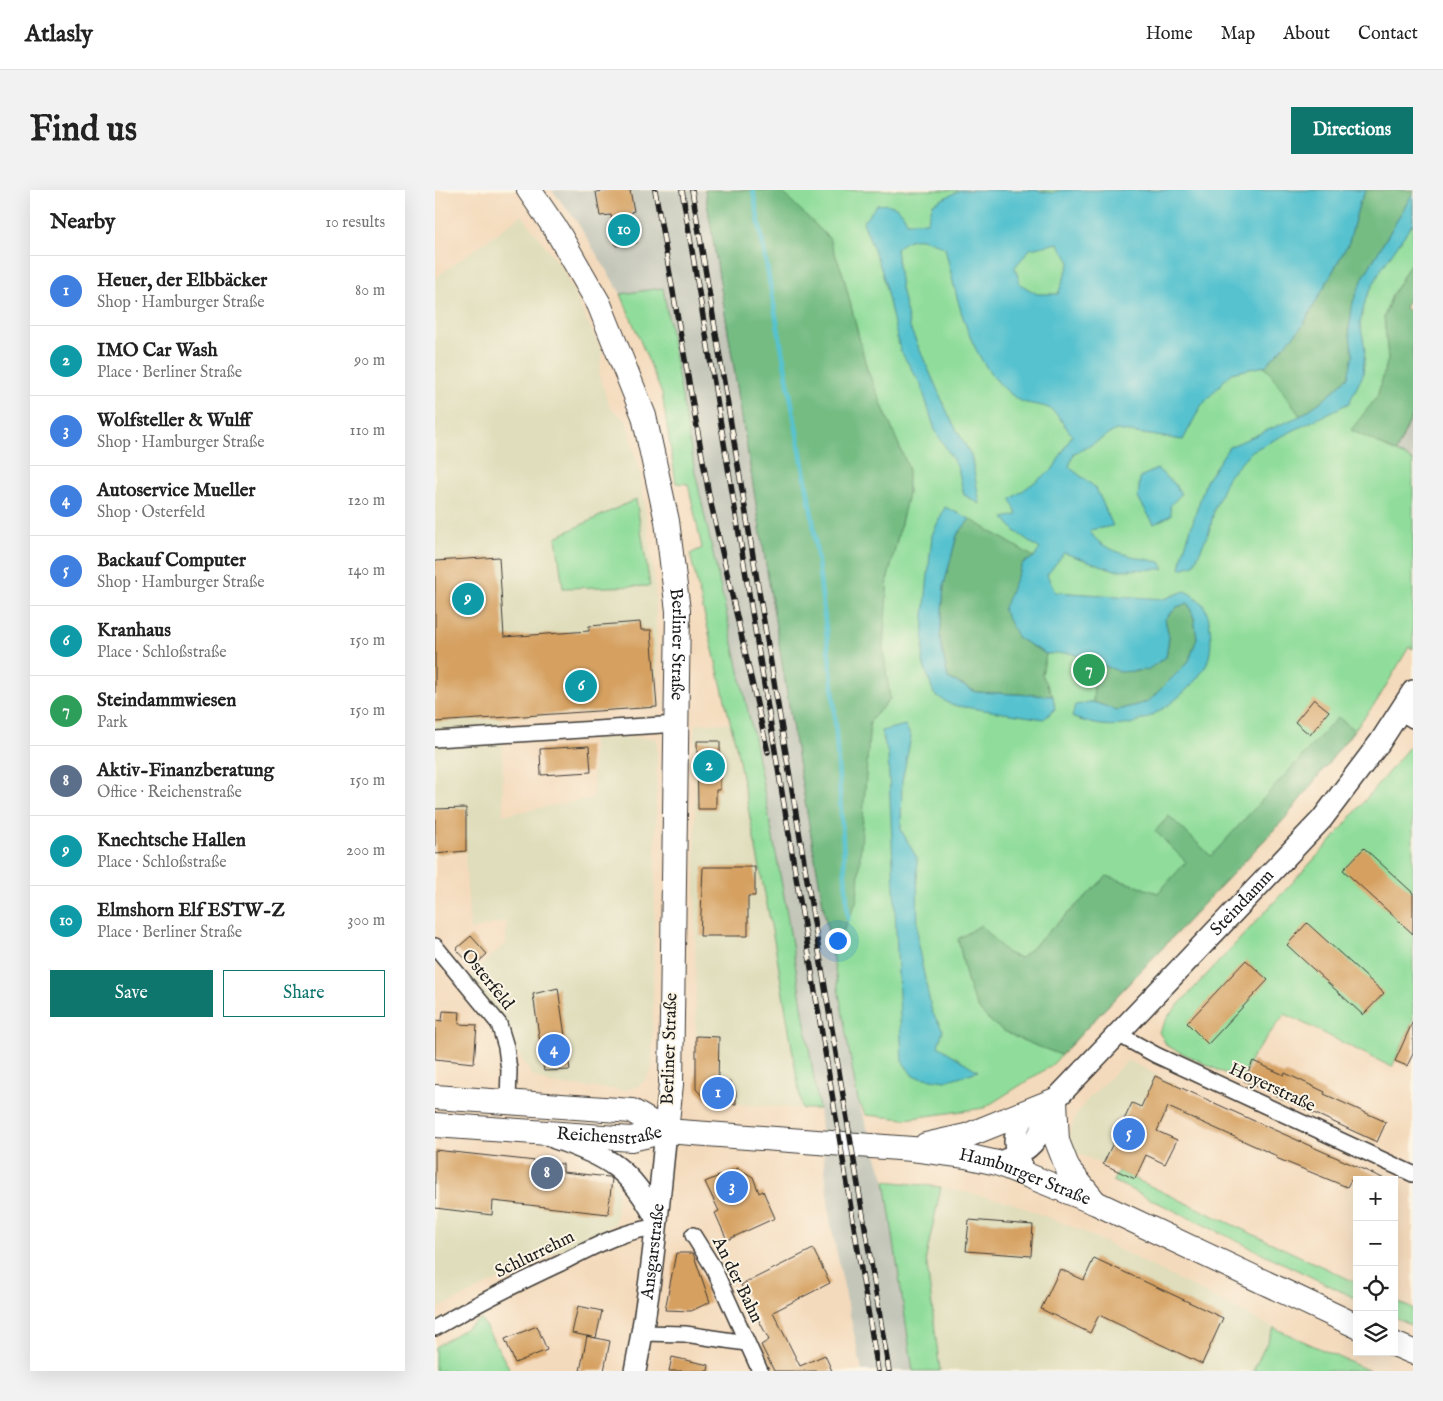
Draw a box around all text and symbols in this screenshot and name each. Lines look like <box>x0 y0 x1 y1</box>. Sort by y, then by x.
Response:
text: Atlasly <box>25 19 93 50</box>
text: Home <box>1146 23 1193 46</box>
text: Map <box>1221 23 1255 46</box>
text: About <box>1283 23 1330 46</box>
text: Contact <box>1358 23 1418 46</box>
button: Directions <box>1291 107 1413 154</box>
text: Find us <box>30 108 137 153</box>
text: Nearby <box>50 209 115 236</box>
pin: 10 <box>608 211 640 249</box>
text: 10 results <box>325 213 385 233</box>
text: Heuer, der Elbbäcker <box>97 269 267 293</box>
text: 1 <box>63 281 69 301</box>
text: 80 m <box>355 281 385 301</box>
text: Shop · Hamburger Straße <box>97 293 265 313</box>
text: IMO Car Wash <box>97 339 218 363</box>
text: 2 <box>62 351 70 371</box>
text: 90 m <box>354 351 385 371</box>
text: Place · Berliner Straße <box>97 363 242 383</box>
text: Wolfsteller & Wulff <box>97 409 251 433</box>
text: 3 <box>63 421 69 441</box>
text: 110 m <box>349 421 385 441</box>
text: Shop · Hamburger Straße <box>97 433 265 453</box>
text: Autoservice Mueller <box>97 479 256 503</box>
text: 4 <box>62 491 70 511</box>
text: 120 m <box>348 491 385 511</box>
text: Shop · Osterfeld <box>97 503 205 523</box>
text: Backauf Computer <box>97 549 246 573</box>
text: 5 <box>63 561 69 581</box>
text: 140 m <box>347 561 385 581</box>
text: Shop · Hamburger Straße <box>97 573 265 593</box>
pin: 9 <box>452 580 484 618</box>
street label: Berliner Straße <box>664 587 690 701</box>
text: Kranhaus <box>97 619 171 643</box>
text: 6 <box>63 631 69 651</box>
text: 150 m <box>350 631 385 651</box>
text: Place · Schloßstraße <box>97 643 227 663</box>
pin: 7 <box>1073 651 1105 689</box>
pin: 6 <box>565 667 597 705</box>
text: Steindammwiesen <box>97 689 236 713</box>
text: 7 <box>62 701 70 721</box>
text: 150 m <box>350 701 385 721</box>
text: Park <box>97 713 127 733</box>
pin: 2 <box>693 747 725 785</box>
text: Aktiv-Finanzberatung <box>97 759 274 783</box>
text: 8 <box>63 771 69 791</box>
text: 150 m <box>350 771 385 791</box>
text: Office · Reichenstraße <box>97 783 242 803</box>
text: Knechtsche Hallen <box>97 829 246 853</box>
text: 9 <box>63 841 69 861</box>
text: 200 m <box>346 841 385 861</box>
text: Place · Schloßstraße <box>97 853 227 873</box>
street label: Steindamm <box>1205 865 1279 941</box>
text: Elmshorn Elf ESTW-Z <box>97 899 285 923</box>
text: 10 <box>59 911 73 931</box>
text: 300 m <box>347 911 385 931</box>
text: Place · Berliner Straße <box>97 923 242 943</box>
your location <box>825 928 851 954</box>
street label: Osterfeld <box>456 945 519 1015</box>
button: Save <box>50 970 213 1017</box>
button: Share <box>223 970 385 1017</box>
street label: Berliner Straße <box>657 993 683 1105</box>
pin: 4 <box>538 1031 570 1069</box>
street label: Hoyerstraße <box>1225 1058 1319 1118</box>
pin: 1 <box>702 1074 734 1112</box>
pin: 5 <box>1113 1115 1145 1153</box>
street label: Reichenstraße <box>556 1121 664 1150</box>
street label: Hamburger Straße <box>957 1143 1094 1211</box>
pin: 8 <box>531 1154 563 1192</box>
pin: 3 <box>716 1168 748 1206</box>
map controls <box>1353 1176 1398 1356</box>
button: + <box>1353 1176 1398 1221</box>
street label: Ansgarstraße <box>636 1202 670 1302</box>
button: − <box>1353 1221 1398 1266</box>
street label: Schlurrehm <box>491 1226 579 1284</box>
street label: An der Bahn <box>706 1232 768 1327</box>
button: locate <box>1353 1266 1398 1311</box>
button: layers <box>1353 1311 1398 1356</box>

